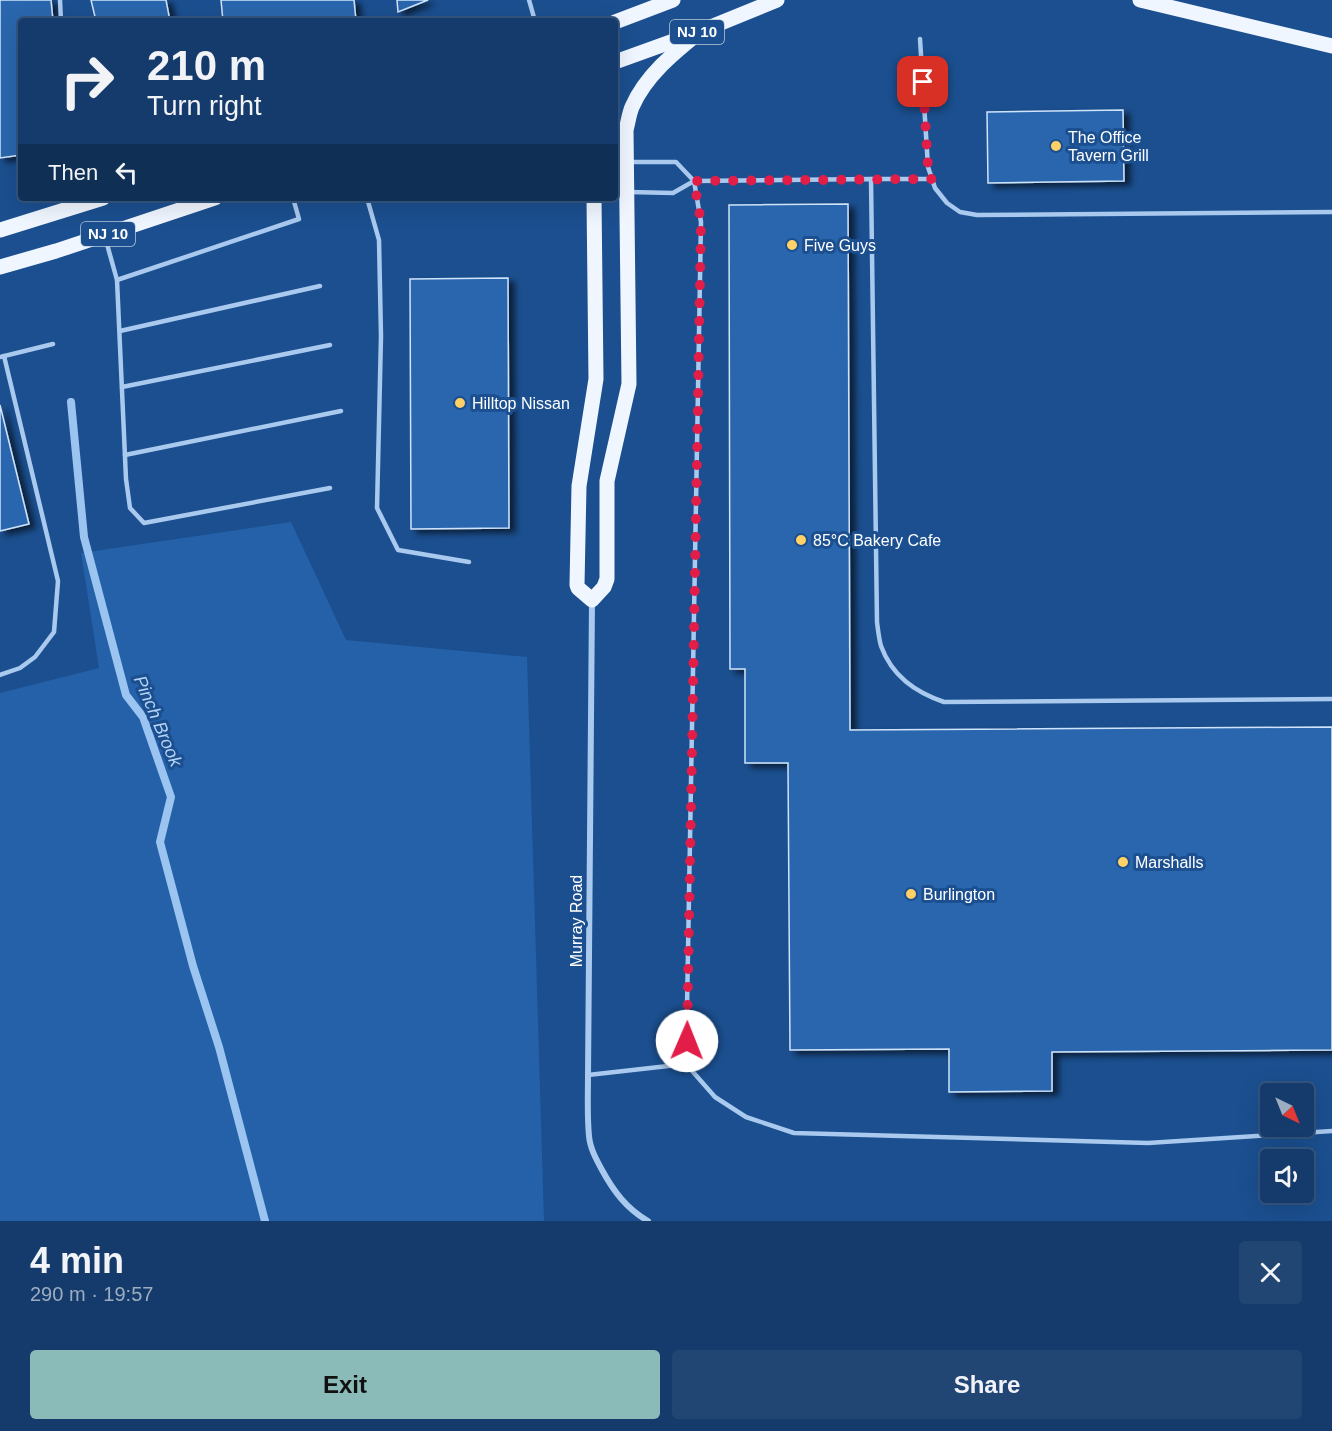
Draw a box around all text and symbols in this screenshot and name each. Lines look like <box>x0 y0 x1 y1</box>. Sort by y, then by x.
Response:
road number: NJ 10 <box>670 20 724 44</box>
icon: right <box>48 42 126 120</box>
text: 210 m <box>147 42 266 89</box>
pin <box>897 56 948 107</box>
icon: arrive <box>906 65 939 98</box>
text: Turn right <box>147 91 262 121</box>
place label: The Office Tavern Grill <box>1068 129 1149 164</box>
marker: The Office Tavern Grill <box>1049 139 1063 153</box>
icon: left <box>110 156 143 189</box>
text: Then <box>48 160 98 185</box>
road number: NJ 10 <box>81 222 135 246</box>
place label: Five Guys <box>804 237 876 254</box>
marker: Five Guys <box>785 238 799 252</box>
place label: Hilltop Nissan <box>472 395 570 412</box>
marker: Hilltop Nissan <box>453 396 467 410</box>
place label: 85°C Bakery Cafe <box>813 532 941 549</box>
marker: 85°C Bakery Cafe <box>794 533 808 547</box>
water label: Pinch Brook <box>130 672 187 770</box>
place label: Marshalls <box>1135 854 1203 871</box>
marker: Marshalls <box>1116 855 1130 869</box>
street label: Murray Road <box>568 875 585 967</box>
place label: Burlington <box>923 886 995 903</box>
marker: Burlington <box>904 887 918 901</box>
position arrow <box>655 1009 719 1073</box>
north arrow <box>1260 1083 1314 1137</box>
map controls <box>1260 1083 1314 1203</box>
button: sound <box>1260 1149 1314 1203</box>
text: 4 min <box>30 1240 124 1281</box>
button: close <box>1239 1241 1302 1304</box>
text: 290 m · 19:57 <box>30 1283 153 1305</box>
button: Exit <box>30 1350 660 1419</box>
button: Share <box>672 1350 1302 1419</box>

